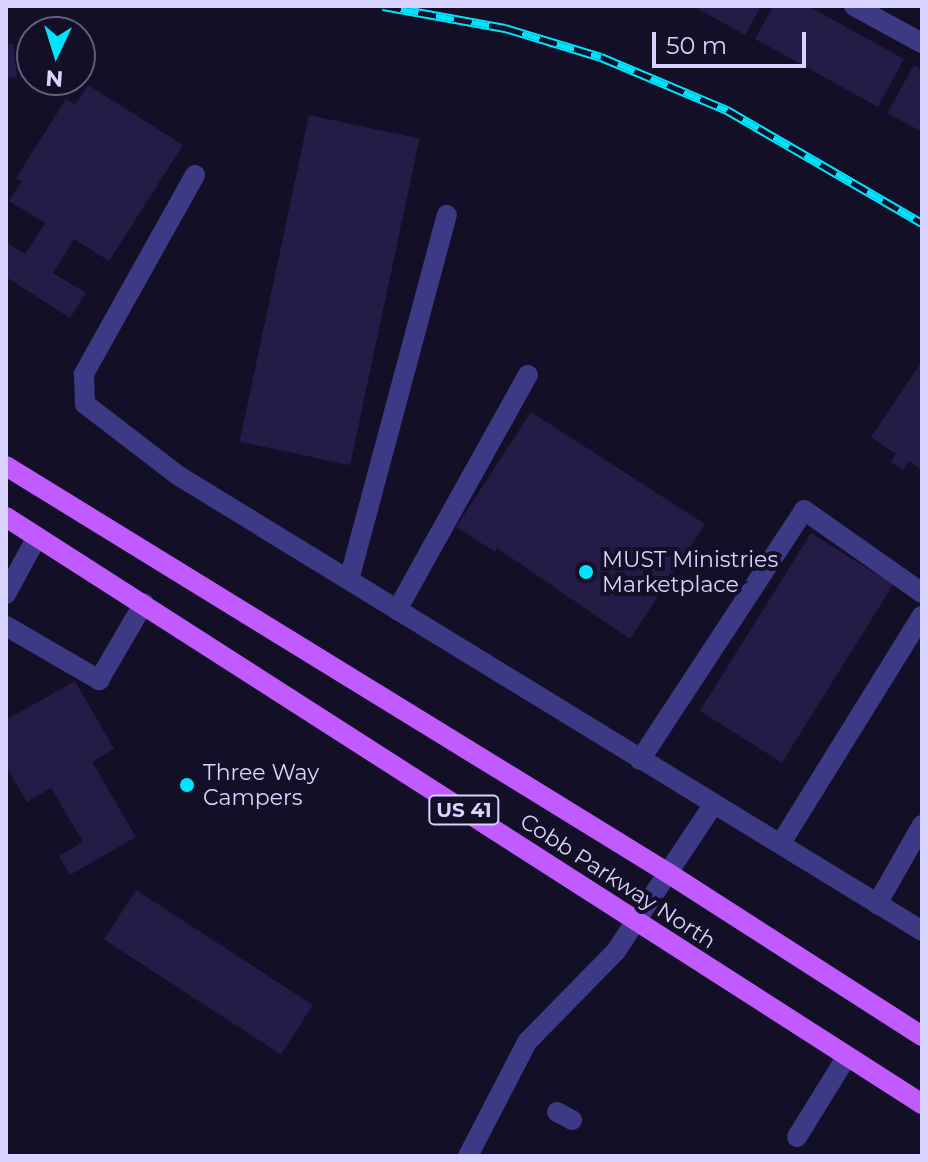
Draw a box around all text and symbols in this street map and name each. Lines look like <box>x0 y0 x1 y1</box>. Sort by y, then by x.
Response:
north arrow <box>16 16 96 96</box>
scale bar <box>656 16 810 66</box>
text: 50 m <box>666 31 727 60</box>
text: N <box>45 64 64 93</box>
place label: MUST Ministries Marketplace <box>602 546 778 598</box>
marker: MUST Ministries Marketplace <box>577 563 595 581</box>
place label: Three Way Campers <box>203 759 319 810</box>
marker: Three Way Campers <box>178 776 196 794</box>
road number: US 41 <box>428 794 500 826</box>
street label: Cobb Parkway North <box>515 808 721 954</box>

